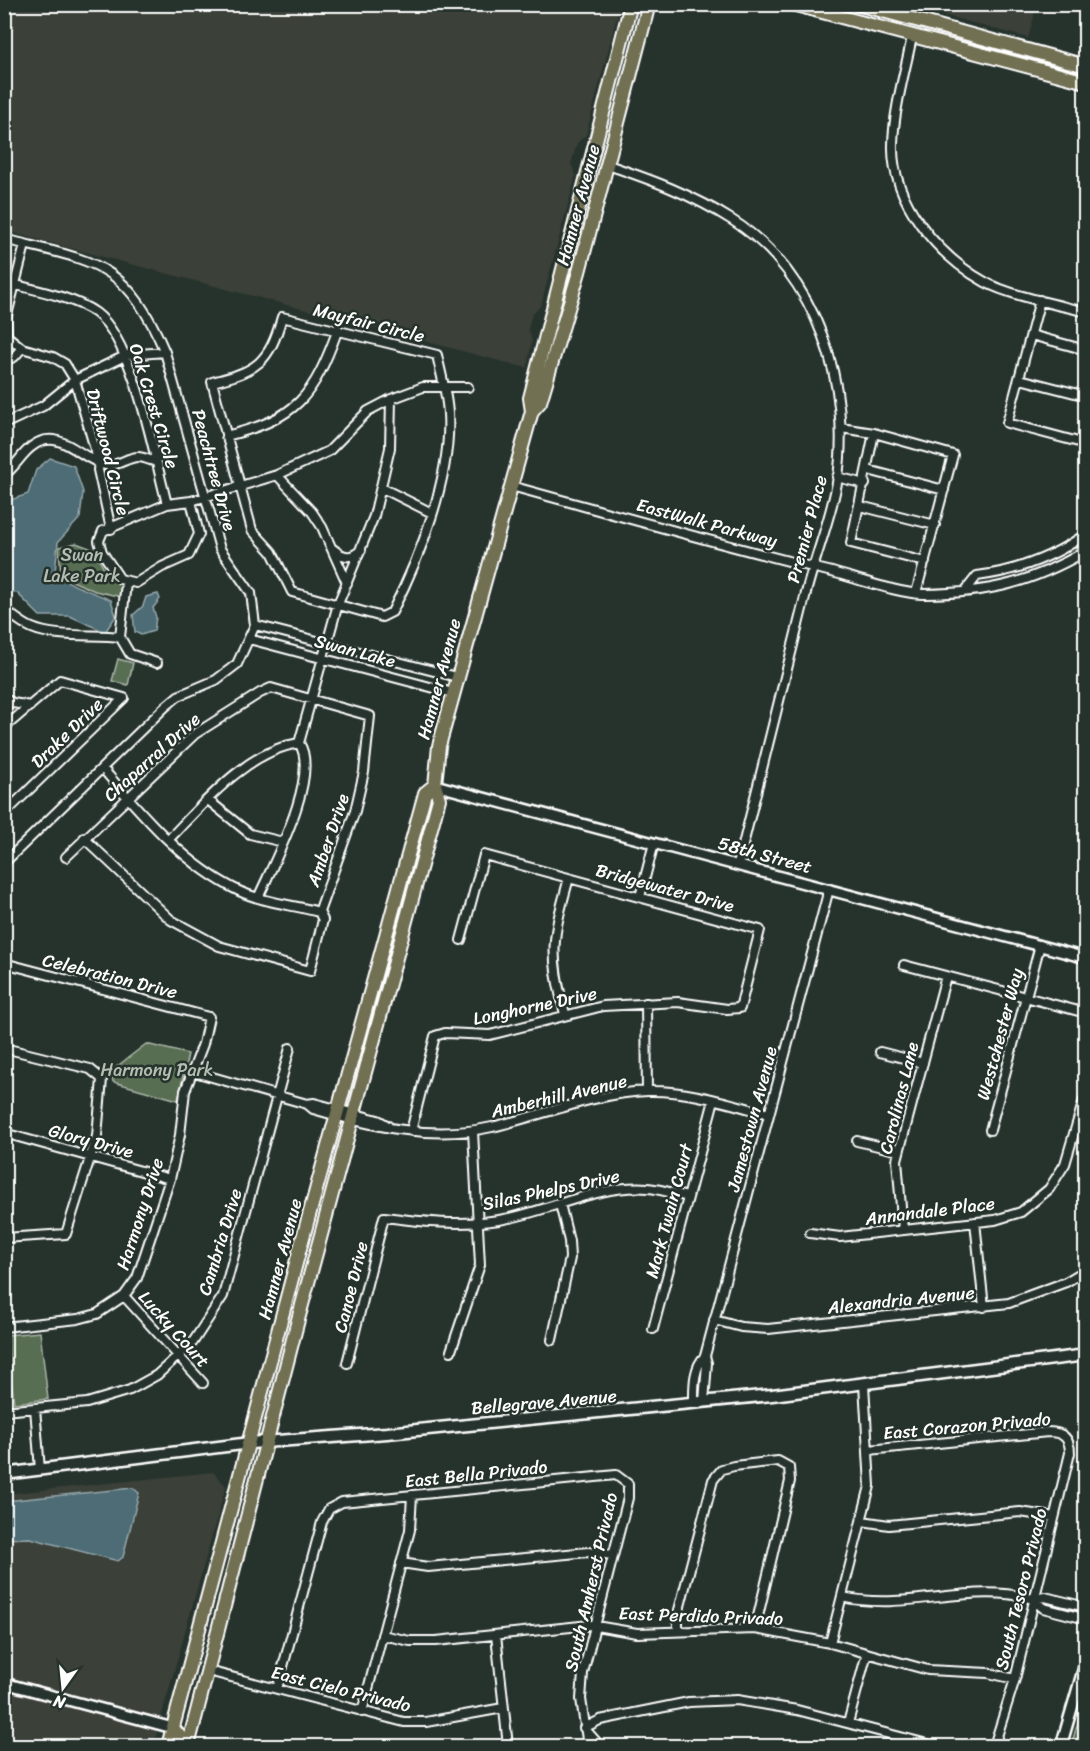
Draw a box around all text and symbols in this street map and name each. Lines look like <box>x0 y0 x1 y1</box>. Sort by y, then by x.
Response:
street label: Hamner Avenue <box>546 141 610 269</box>
street label: Mayfair Circle <box>310 294 428 352</box>
street label: Oak Crest Circle <box>120 339 188 473</box>
street label: Driftwood Circle <box>77 385 139 519</box>
street label: Peachtree Drive <box>182 405 246 535</box>
street label: Premier Place <box>777 472 837 586</box>
street label: EastWalk Parkway <box>633 489 782 557</box>
park label: Swan Lake Park <box>43 539 121 592</box>
street label: Hamner Avenue <box>407 615 471 743</box>
street label: Swan Lake <box>311 625 399 677</box>
street label: Drake Drive <box>23 690 111 776</box>
street label: Chaparral Drive <box>96 704 208 810</box>
street label: Amber Drive <box>297 789 359 892</box>
street label: 58th Street <box>714 827 816 883</box>
street label: Bridgewater Drive <box>592 854 738 922</box>
street label: Celebration Drive <box>39 944 181 1008</box>
street label: Westchester Way <box>967 964 1033 1104</box>
street label: Longhorne Drive <box>470 977 600 1035</box>
street label: Carolinas Lane <box>870 1038 928 1157</box>
street label: Jamestown Avenue <box>717 1042 787 1196</box>
park label: Harmony Park <box>101 1054 213 1086</box>
street label: Amberhill Avenue <box>487 1065 630 1127</box>
street label: Glory Drive <box>45 1114 137 1168</box>
street label: Mark Twain Court <box>636 1139 703 1282</box>
street label: Harmony Drive <box>107 1154 173 1274</box>
street label: Silas Phelps Drive <box>479 1160 623 1220</box>
street label: Cambria Drive <box>189 1184 251 1300</box>
street label: Annandale Place <box>862 1187 997 1235</box>
street label: Hamner Avenue <box>248 1195 312 1323</box>
street label: Canoe Drive <box>324 1238 378 1336</box>
street label: Alexandria Avenue <box>825 1276 976 1324</box>
street label: Lucky Court <box>130 1283 218 1375</box>
street label: Bellegrave Avenue <box>470 1380 618 1424</box>
street label: East Corazon Privado <box>882 1403 1052 1449</box>
street label: East Bella Privado <box>403 1451 549 1497</box>
street label: South Amherst Privado <box>555 1489 627 1675</box>
street label: South Tesoro Privado <box>985 1505 1057 1673</box>
street label: East Perdido Privado <box>618 1597 784 1635</box>
street label: East Cielo Privado <box>268 1656 414 1722</box>
north arrow <box>33 1658 93 1718</box>
text: N <box>49 1686 69 1718</box>

